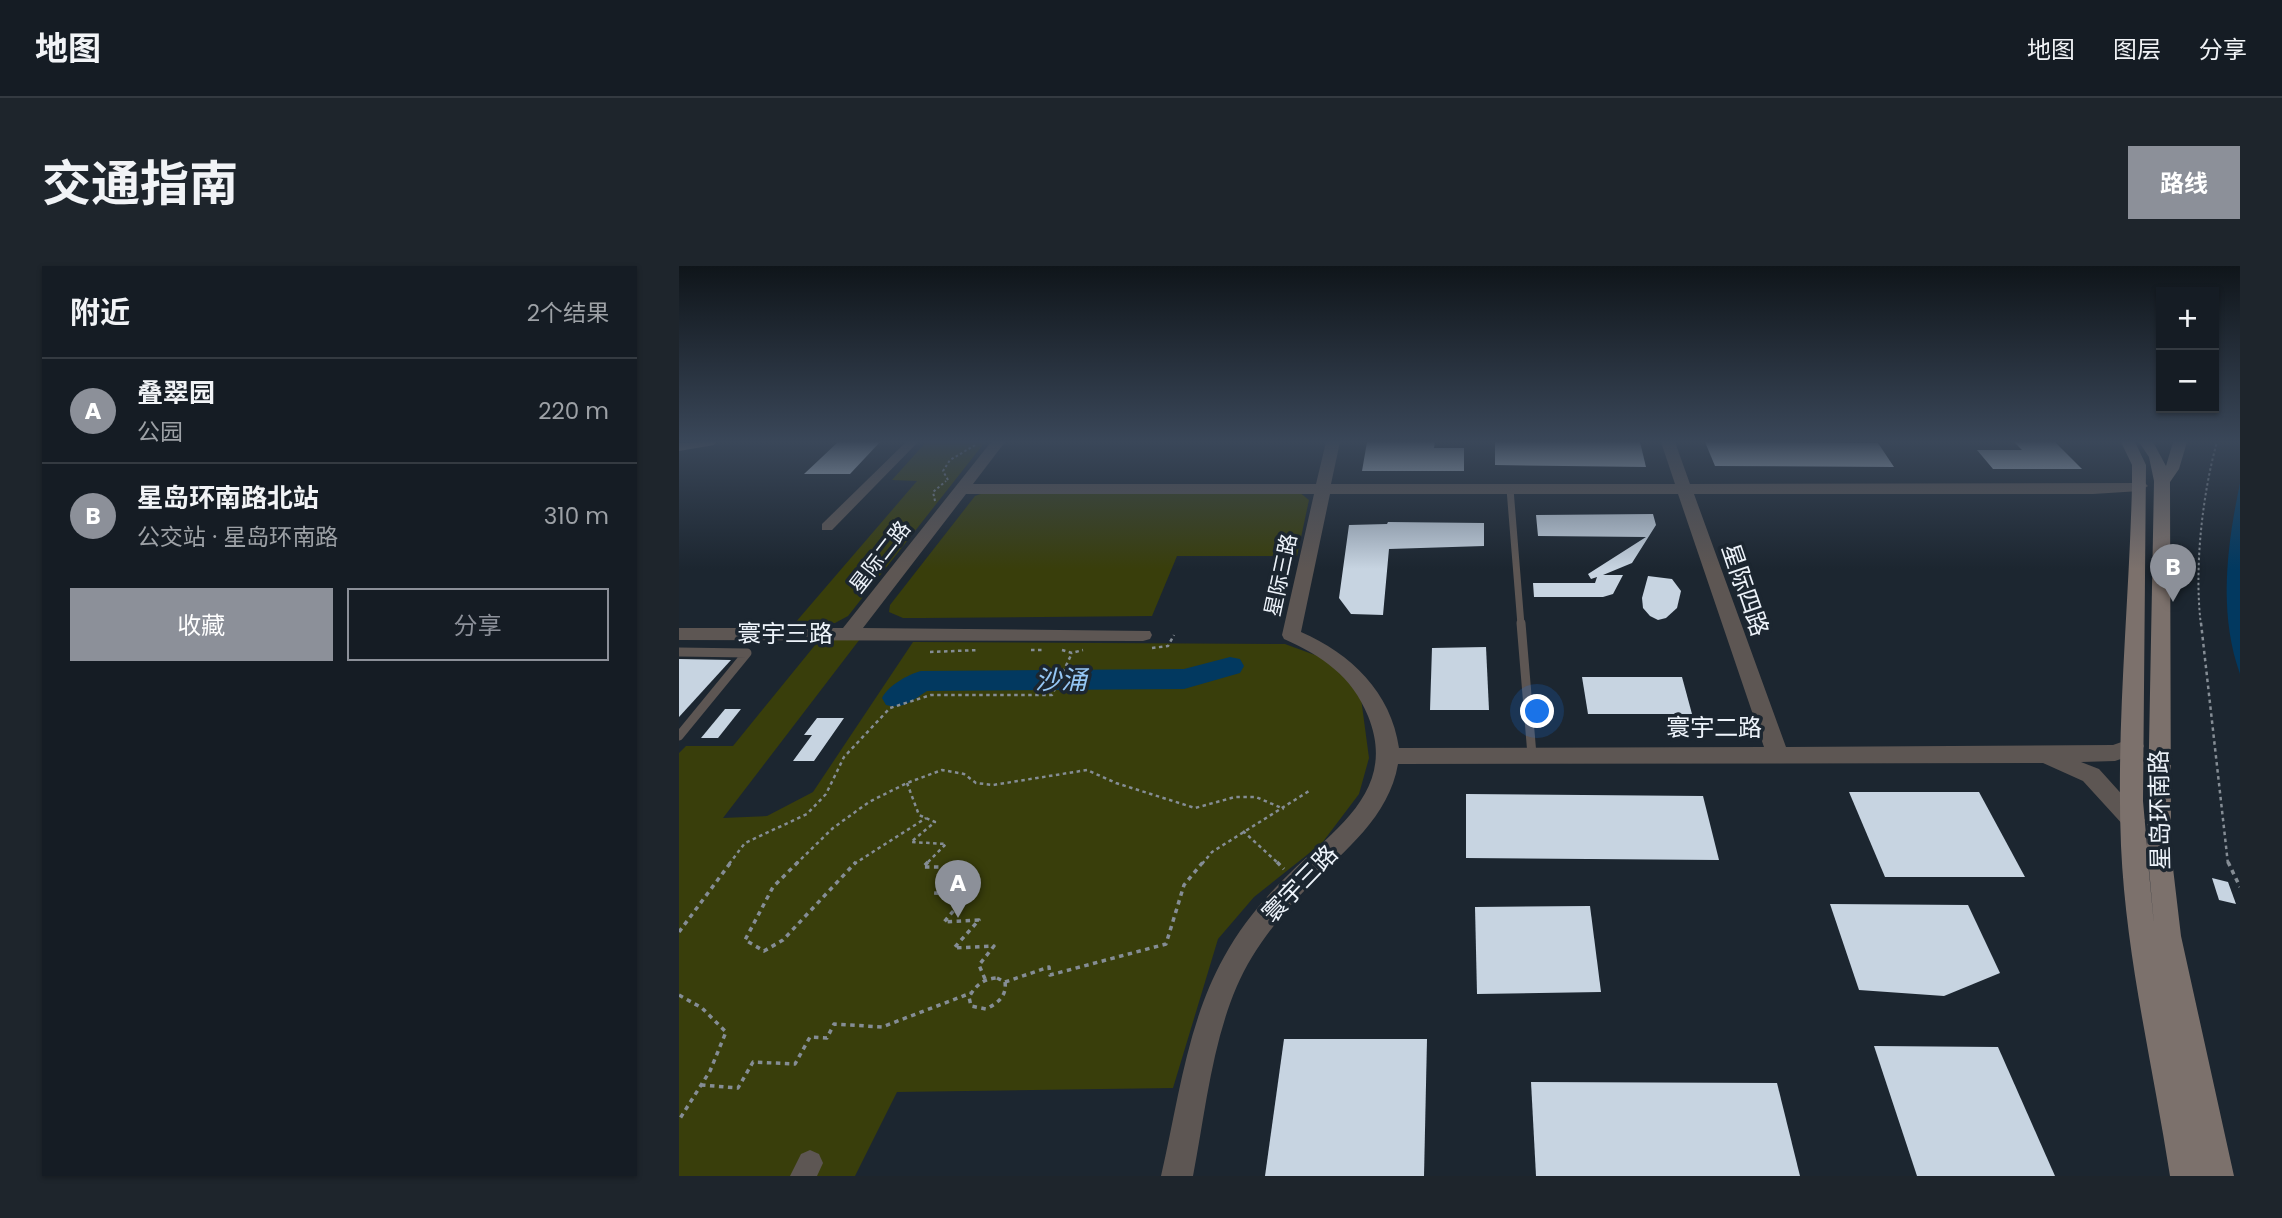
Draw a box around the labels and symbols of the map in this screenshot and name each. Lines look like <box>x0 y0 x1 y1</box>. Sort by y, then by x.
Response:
street label: 星际二路 <box>842 515 917 599</box>
street label: 星际三路 <box>1258 531 1303 619</box>
street label: 星际四路 <box>1714 539 1777 641</box>
pin: B <box>2150 544 2196 602</box>
street label: 寰宇三路 <box>737 617 833 650</box>
water label: 沙涌 <box>1035 662 1090 698</box>
your location <box>1520 694 1554 728</box>
street label: 寰宇二路 <box>1666 711 1762 744</box>
street label: 星岛环南路 <box>2142 750 2177 870</box>
street label: 寰宇三路 <box>1254 838 1345 930</box>
pin: A <box>935 860 981 918</box>

